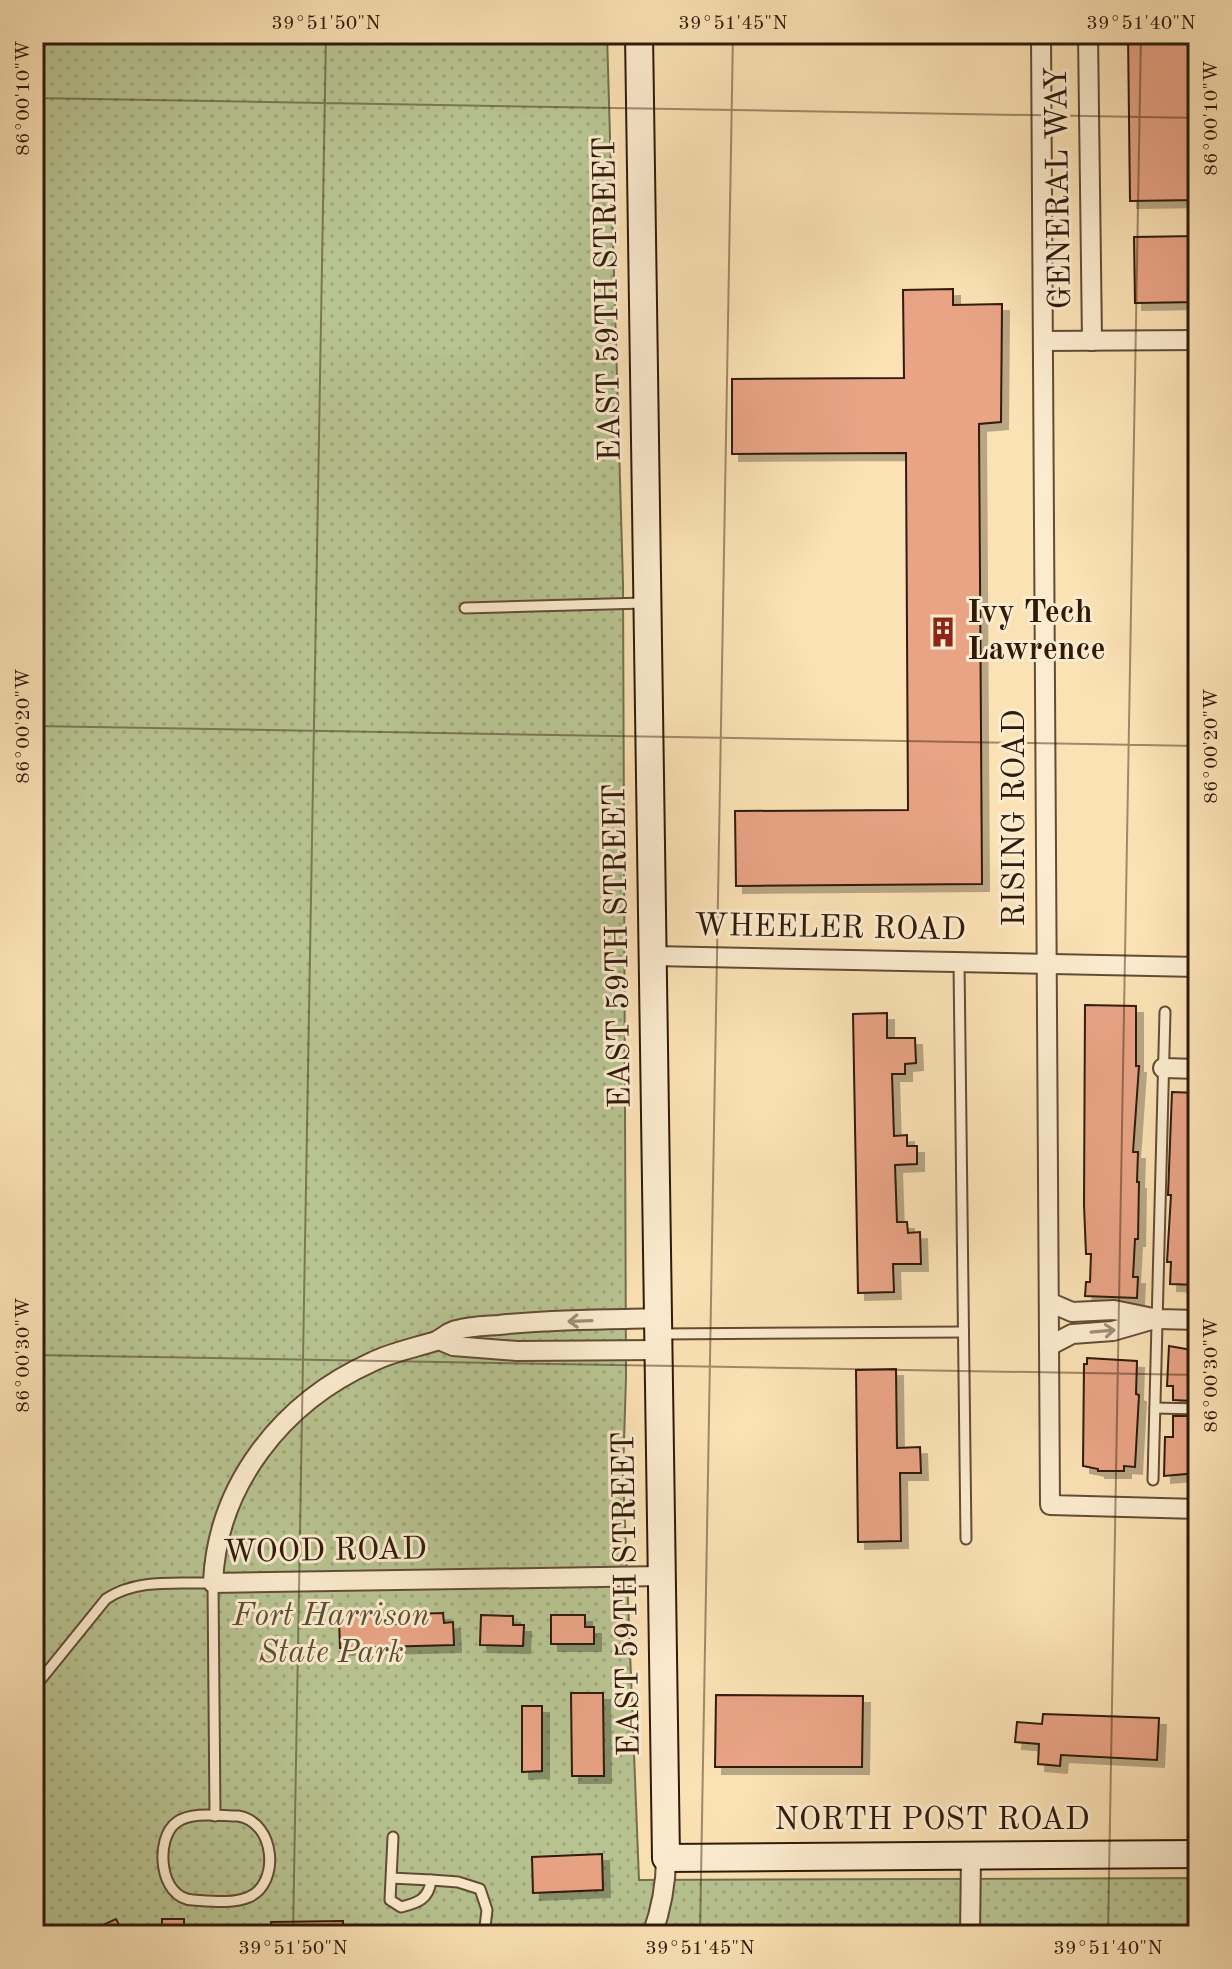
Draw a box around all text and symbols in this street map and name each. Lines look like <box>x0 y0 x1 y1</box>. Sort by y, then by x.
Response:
text: 39°51'50"N <box>271 14 381 34</box>
text: 39°51'45"N <box>678 14 788 34</box>
text: 39°51'40"N <box>1086 14 1196 34</box>
text: 86°00'10"W <box>14 40 34 156</box>
text: 86°00'10"W <box>1202 60 1222 176</box>
street label: GENERAL WAY <box>1042 66 1078 310</box>
street label: EAST 59TH STREET <box>590 136 628 462</box>
place label: Ivy Tech Lawrence <box>967 598 1106 667</box>
building icon: Ivy Tech Lawrence <box>926 615 960 649</box>
text: 86°00'20"W <box>14 668 34 784</box>
text: 86°00'20"W <box>1202 688 1222 804</box>
street label: RISING ROAD <box>1000 709 1032 927</box>
street label: EAST 59TH STREET <box>600 783 638 1109</box>
street label: WHEELER ROAD <box>694 911 966 947</box>
text: 86°00'30"W <box>14 1297 34 1413</box>
one-way arrow <box>567 1313 594 1328</box>
text: 86°00'30"W <box>1202 1317 1222 1433</box>
one-way arrow <box>1089 1324 1116 1339</box>
street label: EAST 59TH STREET <box>609 1431 647 1757</box>
street label: WOOD ROAD <box>223 1534 427 1570</box>
park label: Fort Harrison State Park <box>232 1601 430 1670</box>
street label: NORTH POST ROAD <box>774 1805 1090 1837</box>
text: 39°51'50"N <box>238 1939 348 1959</box>
text: 39°51'45"N <box>645 1939 755 1959</box>
text: 39°51'40"N <box>1053 1939 1163 1959</box>

